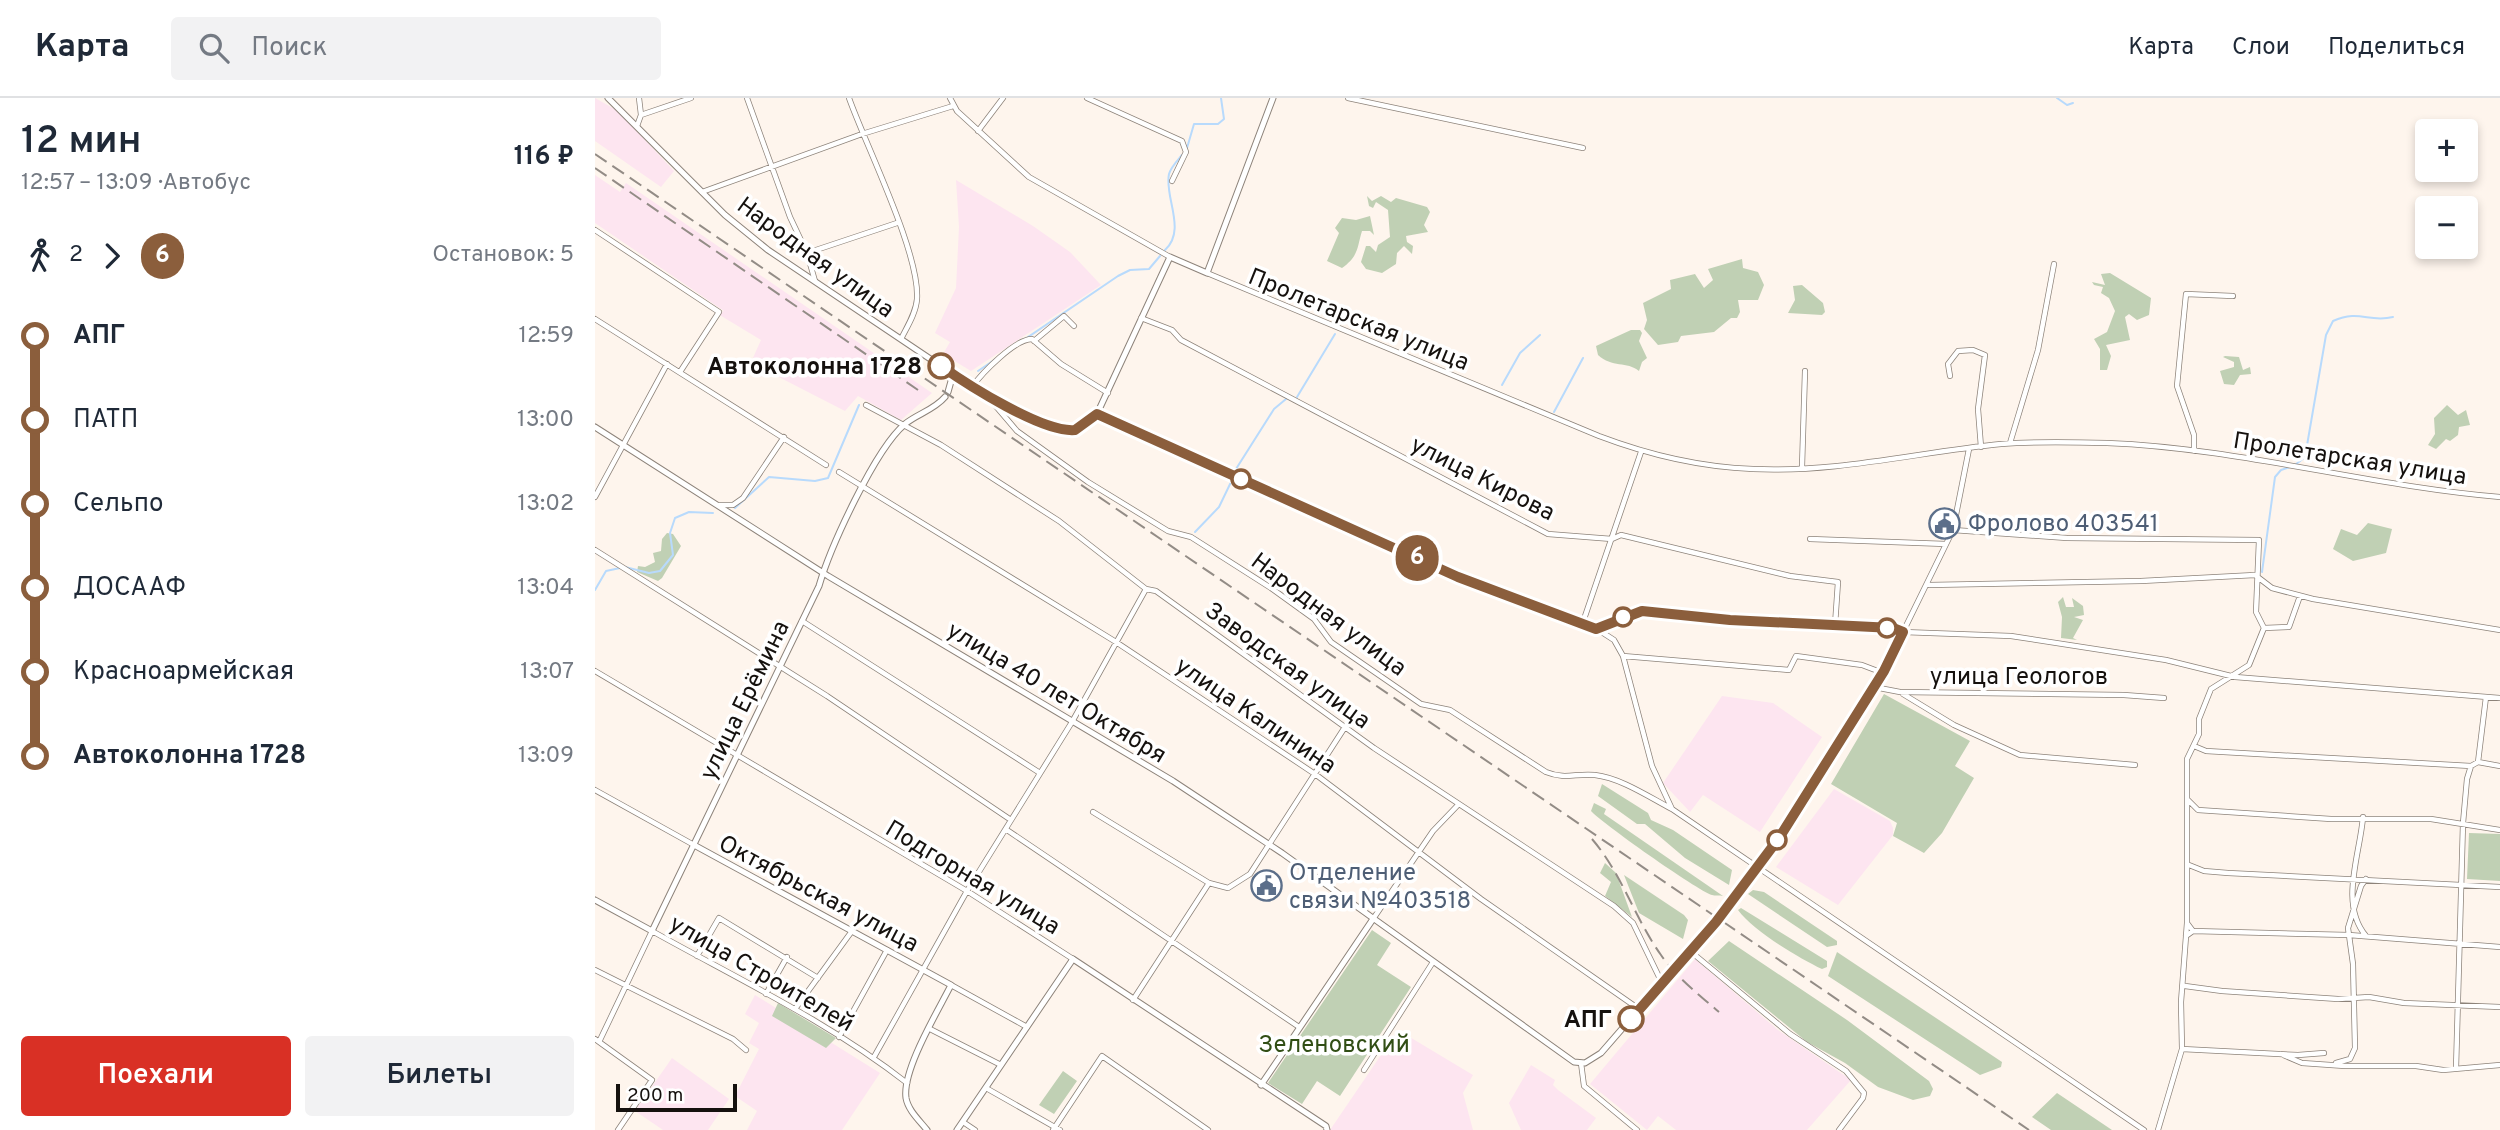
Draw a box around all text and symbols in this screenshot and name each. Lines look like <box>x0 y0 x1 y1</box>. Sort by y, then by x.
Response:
search box <box>171 17 661 80</box>
text: Карта <box>35 27 129 69</box>
icon: search <box>195 29 233 67</box>
text: Поиск <box>251 32 327 65</box>
text: Карта <box>2128 33 2194 63</box>
text: Слои <box>2232 33 2290 63</box>
text: Поделиться <box>2328 33 2465 63</box>
text: 12 мин <box>21 118 141 167</box>
map controls <box>2415 119 2478 259</box>
button: + <box>2415 119 2478 182</box>
text: 116 ₽ <box>514 141 574 174</box>
text: 12:57 – 13:09 · Автобус <box>21 169 251 198</box>
street label: Народная улица <box>730 191 899 326</box>
button: − <box>2415 196 2478 259</box>
icon: walk <box>21 237 59 275</box>
icon: forward <box>93 237 131 275</box>
text: 2 <box>69 241 83 270</box>
text: 6 <box>155 241 170 271</box>
text: Остановок: 5 <box>432 241 574 270</box>
street label: Пролетарская улица <box>1243 263 1473 379</box>
text: АПГ <box>73 320 125 353</box>
text: 12:59 <box>518 322 574 351</box>
place label: Автоколонна 1728 <box>707 353 922 383</box>
marker: Автоколонна 1728 <box>928 353 954 379</box>
text: ПАТП <box>73 404 139 437</box>
text: 13:00 <box>517 406 574 435</box>
street label: Пролетарская улица <box>2231 427 2468 493</box>
street label: улица Кирова <box>1405 431 1559 529</box>
unlabelled marker <box>1231 469 1251 489</box>
text: Сельпо <box>73 488 164 521</box>
text: 13:02 <box>518 490 574 519</box>
public building icon: Фролово 403541 <box>1928 506 1962 540</box>
place label: Фролово 403541 <box>1968 510 2159 540</box>
line badge: 6 <box>1394 535 1440 581</box>
text: 6 <box>1410 543 1424 573</box>
street label: Народная улица <box>1244 547 1412 684</box>
text: ДОСААФ <box>73 572 186 605</box>
text: 13:04 <box>517 574 574 603</box>
street label: Заводская улица <box>1198 596 1376 737</box>
unlabelled marker <box>1613 607 1633 627</box>
street label: улица Ерёмина <box>694 616 797 785</box>
street label: улица 40 лет Октября <box>941 616 1171 771</box>
unlabelled marker <box>1877 618 1897 638</box>
street label: улица Калинина <box>1169 652 1341 782</box>
text: Красноармейская <box>73 656 294 689</box>
text: 13:07 <box>520 658 574 687</box>
street label: улица Геологов <box>1930 663 2108 693</box>
text: Автоколонна 1728 <box>73 740 306 773</box>
text: 13:09 <box>518 742 574 771</box>
street label: Подгорная улица <box>879 815 1065 943</box>
street label: Октябрьская улица <box>713 829 923 960</box>
unlabelled marker <box>1767 830 1787 850</box>
place label: Отделение связи №403518 <box>1289 859 1471 917</box>
public building icon: Отделение связи №403518 <box>1249 869 1283 903</box>
street label: улица Строителей <box>663 910 859 1040</box>
place label: АПГ <box>1564 1006 1612 1036</box>
marker: АПГ <box>1618 1006 1644 1032</box>
park label: Зеленовский <box>1258 1031 1410 1061</box>
button: Поехали <box>21 1036 291 1116</box>
button: Билеты <box>305 1036 574 1116</box>
scale bar <box>616 1081 737 1113</box>
text: 200 m <box>627 1084 683 1108</box>

